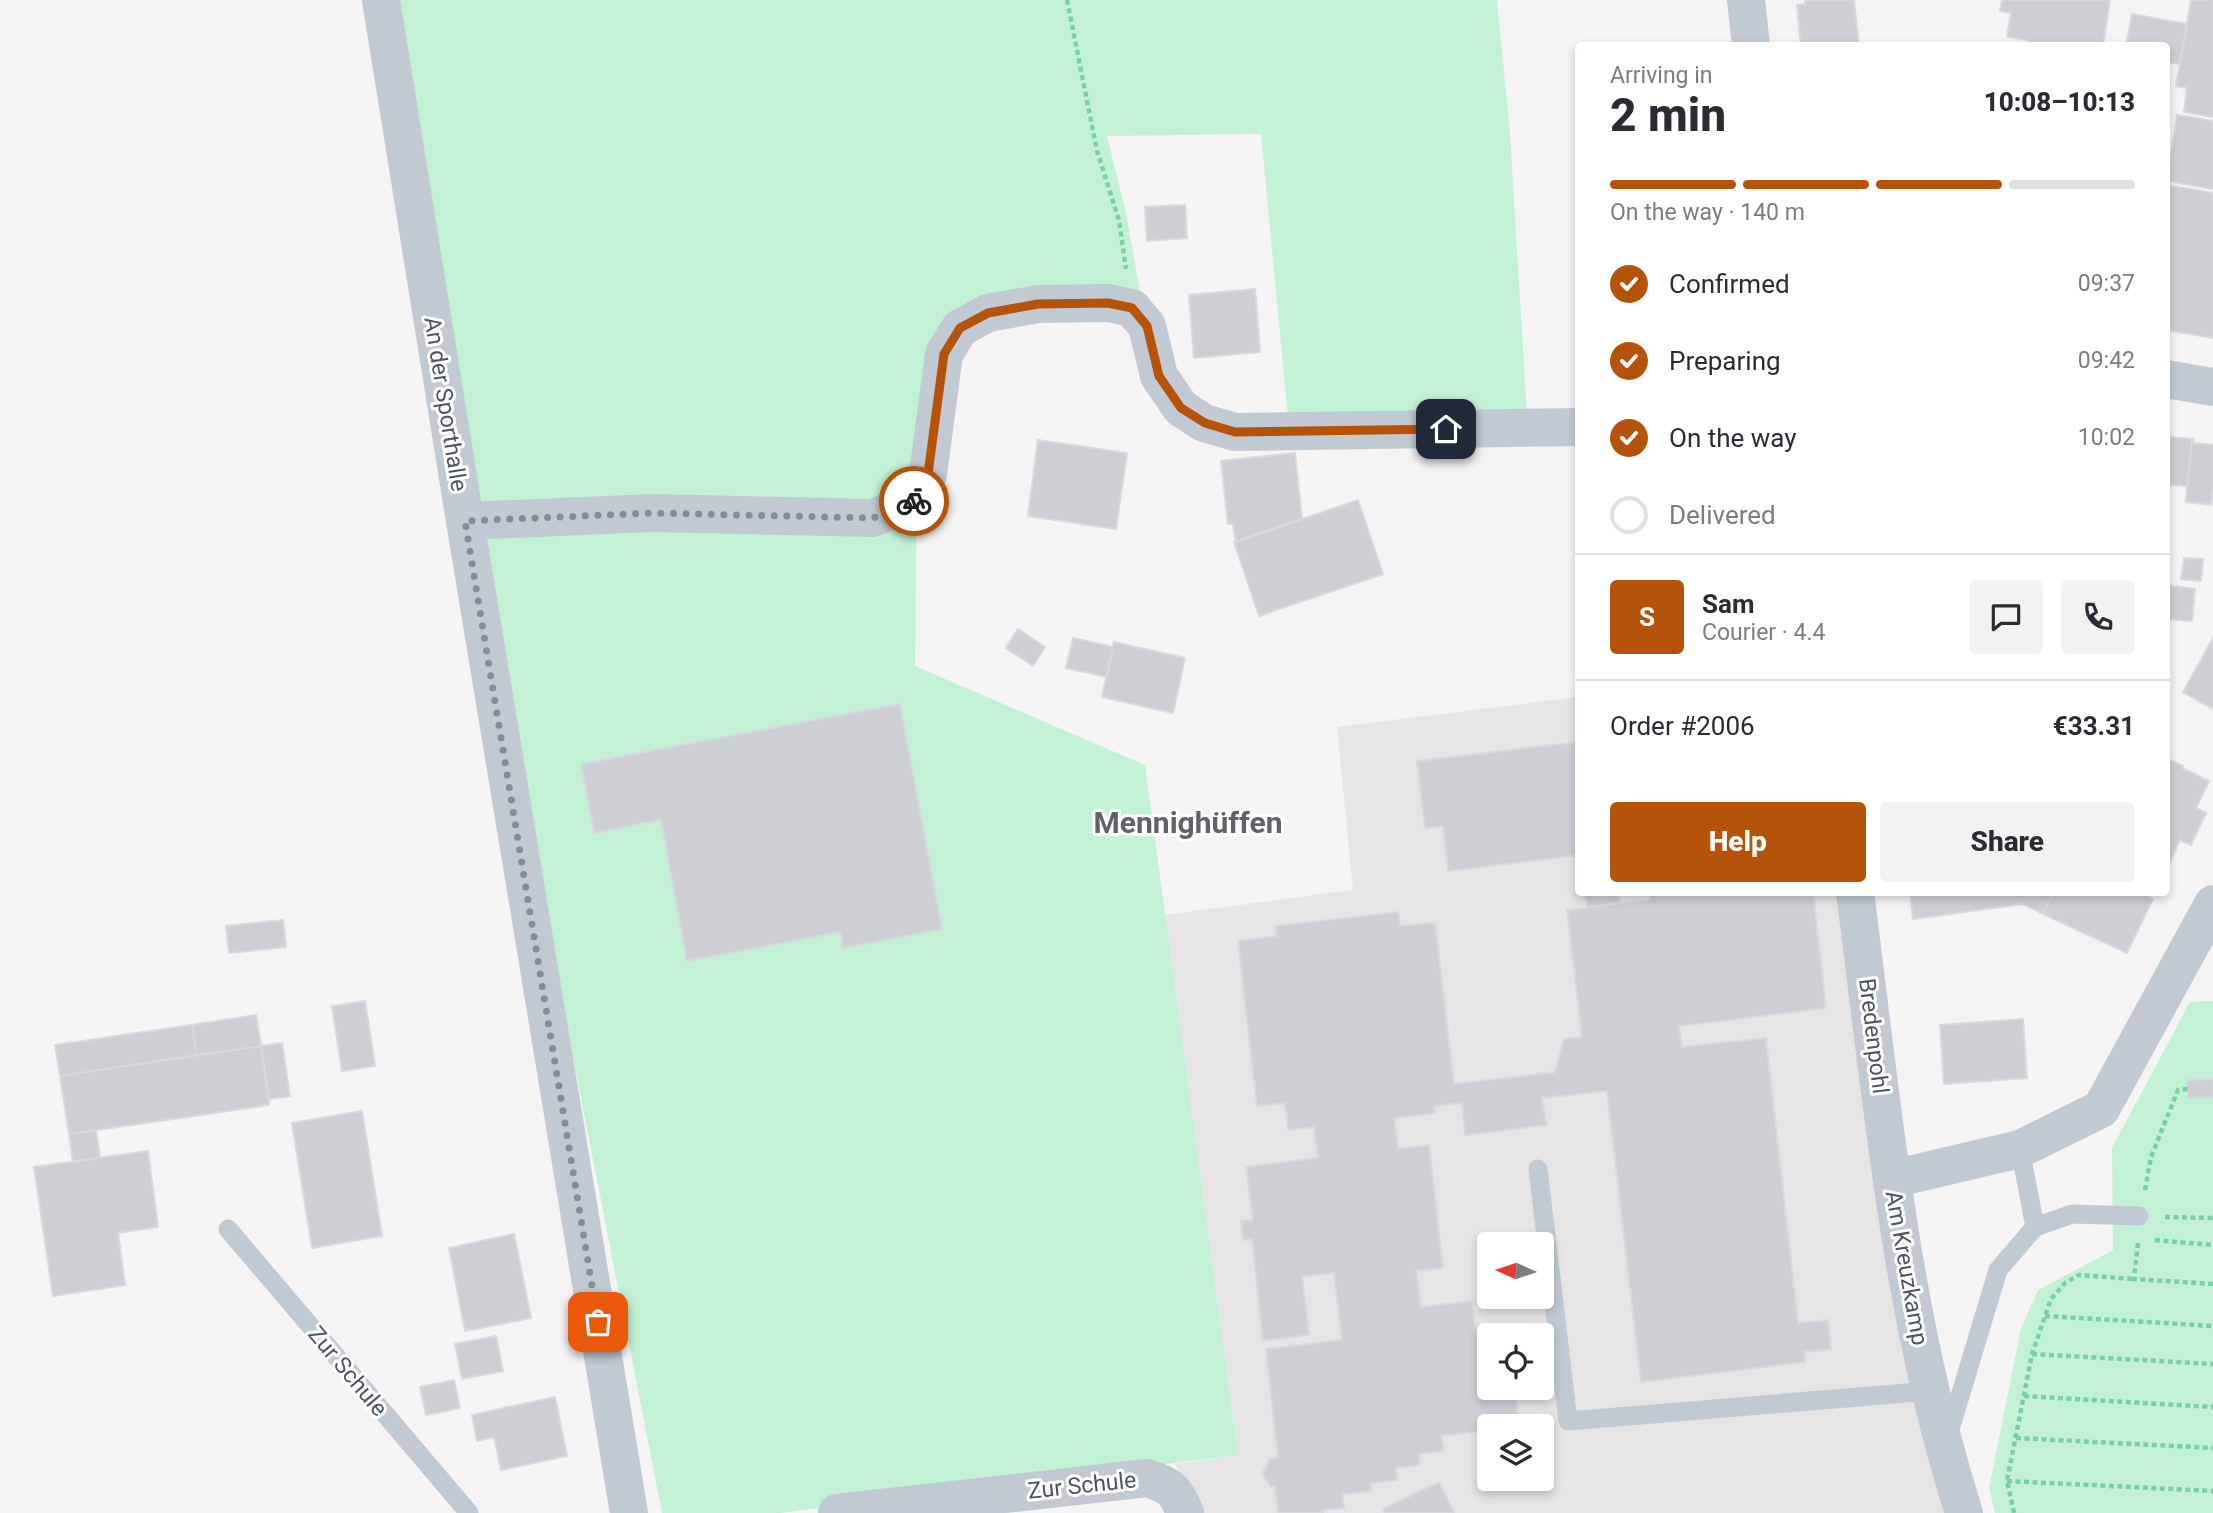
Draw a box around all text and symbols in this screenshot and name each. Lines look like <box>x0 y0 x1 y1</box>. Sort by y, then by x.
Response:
text: Arriving in <box>1610 62 1713 89</box>
text: 10:08–10:13 <box>1984 87 2135 117</box>
text: 2 min <box>1610 88 1726 142</box>
text: On the way · 140 m <box>1610 199 1805 226</box>
icon: check <box>1610 265 1648 303</box>
text: Confirmed <box>1669 269 1790 299</box>
text: 09:37 <box>2078 270 2135 297</box>
street label: An der Sporthalle <box>418 315 473 493</box>
icon: check <box>1610 342 1648 380</box>
text: Preparing <box>1669 346 1781 376</box>
text: 09:42 <box>2078 347 2135 374</box>
pin <box>1416 399 1476 459</box>
icon: home <box>1427 410 1465 448</box>
icon: check <box>1610 419 1648 457</box>
text: On the way <box>1669 423 1797 453</box>
text: 10:02 <box>2078 424 2135 451</box>
courier <box>879 466 949 536</box>
icon: bike <box>895 482 933 520</box>
text: Delivered <box>1669 500 1776 530</box>
button: chat <box>1969 580 2043 654</box>
button: phone <box>2061 580 2135 654</box>
text: Sam <box>1702 589 1754 619</box>
text: S <box>1639 602 1655 632</box>
text: Courier · 4.4 <box>1702 619 1825 646</box>
text: Order #2006 <box>1610 711 1755 741</box>
text: €33.31 <box>2053 711 2135 741</box>
button: Help <box>1610 802 1866 882</box>
button: Share <box>1880 802 2135 882</box>
district label: Mennighüffen <box>1094 805 1282 840</box>
street label: Bredenpohl <box>1853 977 1894 1095</box>
street label: Am Kreuzkamp <box>1880 1189 1933 1347</box>
north arrow <box>1477 1232 1554 1309</box>
map controls <box>1477 1232 1554 1491</box>
pin <box>568 1292 628 1352</box>
icon: bag <box>579 1303 617 1341</box>
street label: Zur Schule <box>302 1321 393 1422</box>
button: locate <box>1477 1323 1554 1400</box>
button: layers <box>1477 1414 1554 1491</box>
street label: Zur Schule <box>1027 1466 1137 1505</box>

